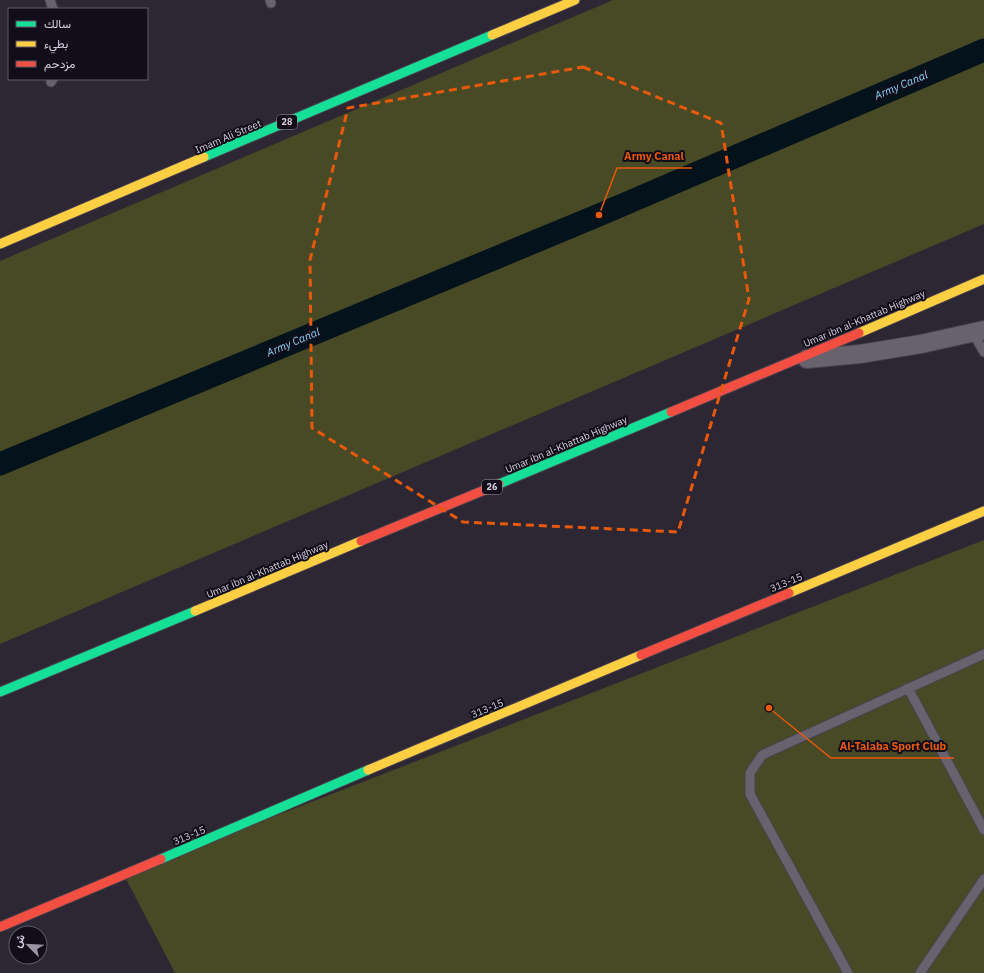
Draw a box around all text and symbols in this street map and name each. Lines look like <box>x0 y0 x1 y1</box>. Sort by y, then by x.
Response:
legend <box>8 8 148 80</box>
text: سالك <box>44 16 71 31</box>
text: بطيء <box>44 36 68 54</box>
text: مزدحم <box>44 56 75 72</box>
water label: Army Canal <box>871 67 930 103</box>
road number: 28 <box>277 115 297 129</box>
street label: Imam Ali Street <box>193 116 264 156</box>
callout: Army Canal <box>617 145 692 168</box>
text: Army Canal <box>624 149 685 163</box>
street label: Umar ibn al-Khattab Highway <box>801 287 927 350</box>
water label: Army Canal <box>263 324 322 360</box>
street label: Umar ibn al-Khattab Highway <box>503 413 629 476</box>
road number: 26 <box>482 480 502 494</box>
street label: Umar ibn al-Khattab Highway <box>204 538 330 601</box>
street label: 313-15 <box>768 570 804 595</box>
street label: 313-15 <box>469 696 505 721</box>
callout: Al-Talaba Sport Club <box>831 735 954 758</box>
text: Al-Talaba Sport Club <box>840 739 947 753</box>
street label: 313-15 <box>171 823 207 848</box>
north arrow <box>8 925 48 965</box>
text: ش <box>10 932 28 950</box>

